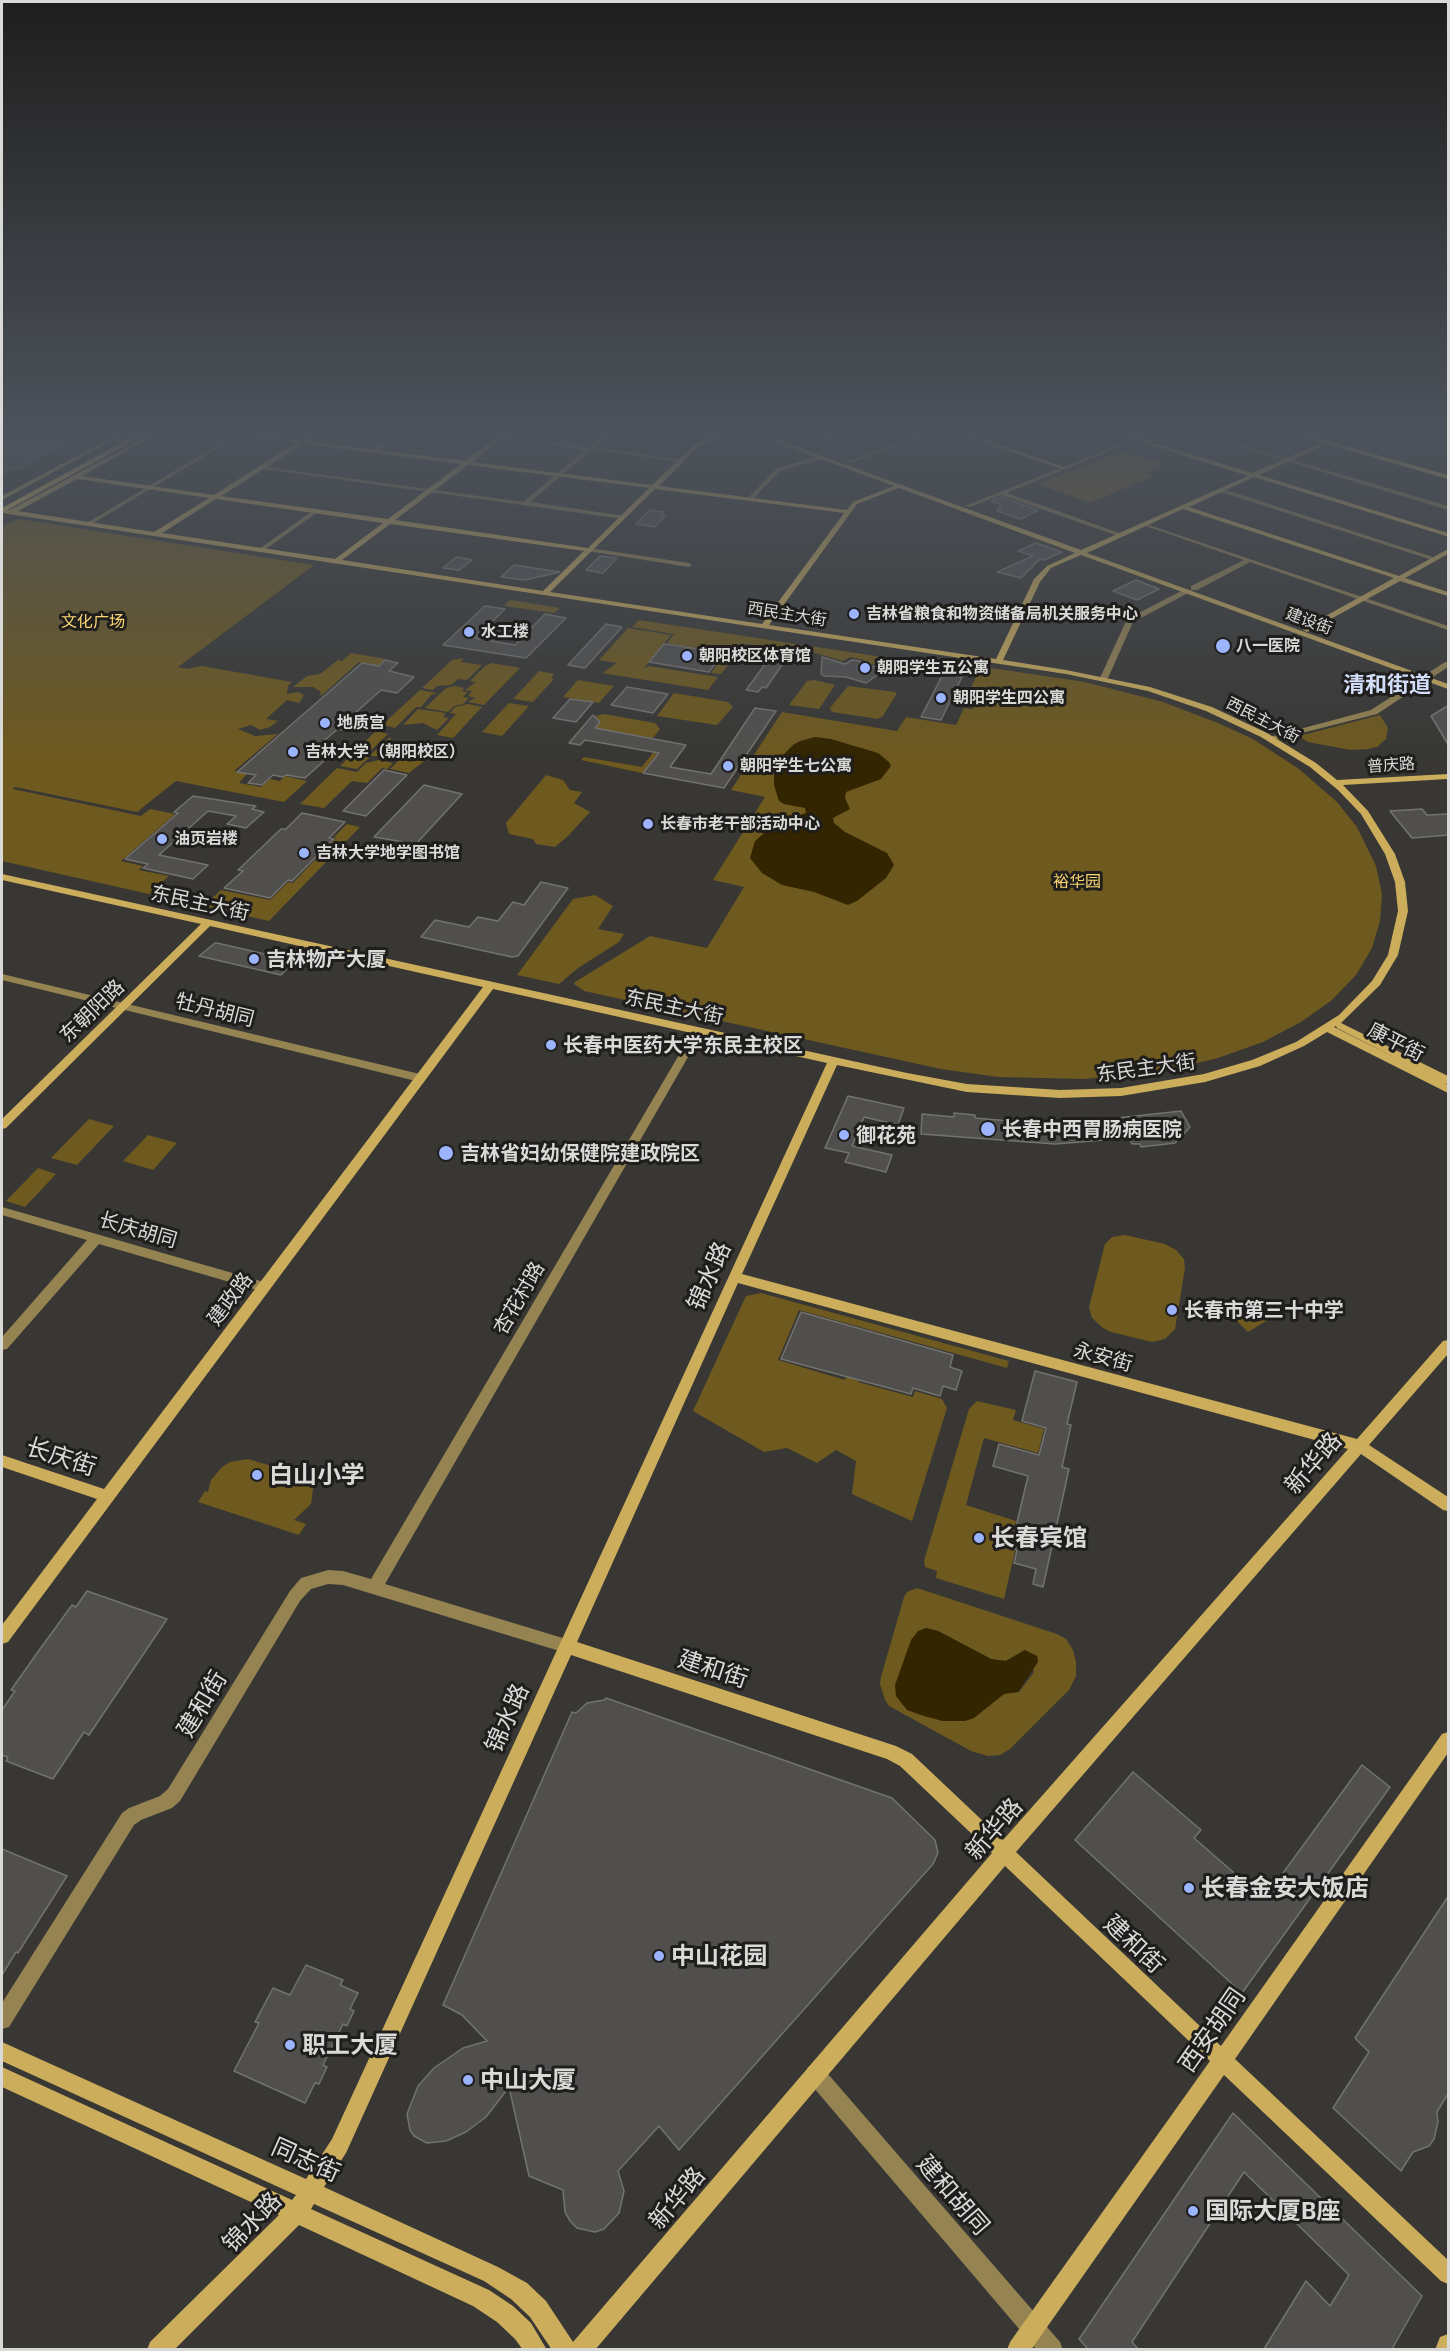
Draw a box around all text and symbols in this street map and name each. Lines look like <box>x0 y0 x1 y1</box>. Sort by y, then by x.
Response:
street label: 西民主大街 <box>746 598 828 630</box>
place label: 吉林省粮食和物资储备局机关服务中心 <box>866 604 1138 624</box>
street label: 建设街 <box>1283 604 1335 638</box>
marker: 吉林省粮食和物资储备局机关服务中心 <box>847 607 861 621</box>
park label: 文化广场 <box>61 612 125 632</box>
place label: 水工楼 <box>481 622 529 642</box>
marker: 水工楼 <box>462 625 476 639</box>
place label: 八一医院 <box>1236 636 1300 656</box>
marker: 八一医院 <box>1214 637 1232 655</box>
place label: 朝阳校区体育馆 <box>699 646 811 666</box>
marker: 朝阳校区体育馆 <box>680 649 694 663</box>
place label: 朝阳学生五公寓 <box>877 658 989 678</box>
marker: 朝阳学生五公寓 <box>858 661 872 675</box>
district label: 清和街道 <box>1343 672 1431 698</box>
place label: 朝阳学生四公寓 <box>953 688 1065 708</box>
marker: 朝阳学生四公寓 <box>934 691 948 705</box>
street label: 西民主大街 <box>1223 693 1303 747</box>
place label: 地质宫 <box>337 713 385 733</box>
marker: 地质宫 <box>318 716 332 730</box>
place label: 吉林大学（朝阳校区） <box>305 742 465 762</box>
marker: 吉林大学（朝阳校区） <box>286 745 300 759</box>
street label: 普庆路 <box>1366 754 1416 776</box>
place label: 朝阳学生七公寓 <box>740 756 852 776</box>
marker: 朝阳学生七公寓 <box>721 759 735 773</box>
place label: 长春市老干部活动中心 <box>660 814 820 834</box>
marker: 长春市老干部活动中心 <box>641 817 655 831</box>
place label: 油页岩楼 <box>174 829 238 849</box>
marker: 油页岩楼 <box>155 832 169 846</box>
place label: 吉林大学地学图书馆 <box>316 843 460 863</box>
marker: 吉林大学地学图书馆 <box>297 846 311 860</box>
park label: 裕华园 <box>1053 872 1101 892</box>
street label: 东民主大街 <box>149 881 251 925</box>
place label: 吉林物产大厦 <box>266 947 386 971</box>
marker: 吉林物产大厦 <box>247 952 261 966</box>
street label: 东朝阳路 <box>55 975 129 1047</box>
street label: 东民主大街 <box>623 985 725 1029</box>
street label: 牡丹胡同 <box>173 989 257 1031</box>
street label: 康平街 <box>1364 1018 1428 1066</box>
place label: 长春中医药大学东民主校区 <box>563 1033 803 1057</box>
marker: 长春中医药大学东民主校区 <box>544 1038 558 1052</box>
street label: 东民主大街 <box>1095 1049 1197 1087</box>
place label: 长春中西胃肠病医院 <box>1002 1117 1182 1141</box>
marker: 长春中西胃肠病医院 <box>979 1120 997 1138</box>
place label: 御花苑 <box>856 1123 916 1147</box>
marker: 御花苑 <box>837 1128 851 1142</box>
place label: 吉林省妇幼保健院建政院区 <box>460 1141 700 1165</box>
marker: 吉林省妇幼保健院建政院区 <box>437 1144 455 1162</box>
street label: 长庆胡同 <box>96 1207 180 1253</box>
street label: 锦水路 <box>681 1237 737 1315</box>
street label: 杏花村路 <box>489 1257 549 1339</box>
street label: 建政路 <box>202 1268 258 1330</box>
place label: 长春市第三十中学 <box>1184 1298 1344 1322</box>
marker: 长春市第三十中学 <box>1165 1303 1179 1317</box>
street label: 永安街 <box>1071 1338 1135 1376</box>
street label: 新华路 <box>1279 1426 1347 1500</box>
street label: 长庆街 <box>22 1432 100 1482</box>
place label: 白山小学 <box>269 1461 365 1489</box>
marker: 白山小学 <box>250 1468 264 1482</box>
place label: 长春宾馆 <box>991 1524 1087 1552</box>
marker: 长春宾馆 <box>972 1531 986 1545</box>
street label: 建和街 <box>674 1644 752 1694</box>
street label: 建和街 <box>171 1666 233 1742</box>
street label: 锦水路 <box>479 1679 535 1757</box>
street label: 新华路 <box>960 1792 1028 1866</box>
place label: 长春金安大饭店 <box>1201 1874 1369 1902</box>
marker: 长春金安大饭店 <box>1182 1881 1196 1895</box>
street label: 建和街 <box>1098 1909 1170 1979</box>
place label: 中山花园 <box>671 1942 767 1970</box>
marker: 中山花园 <box>652 1949 666 1963</box>
street label: 西安胡同 <box>1173 1982 1251 2078</box>
place label: 职工大厦 <box>302 2031 398 2059</box>
marker: 职工大厦 <box>283 2038 297 2052</box>
place label: 中山大厦 <box>480 2066 576 2094</box>
marker: 中山大厦 <box>461 2073 475 2087</box>
street label: 同志街 <box>267 2132 345 2188</box>
street label: 建和胡同 <box>911 2149 995 2241</box>
street label: 新华路 <box>643 2161 711 2235</box>
street label: 锦水路 <box>217 2186 287 2258</box>
place label: 国际大厦B座 <box>1205 2197 1340 2225</box>
marker: 国际大厦B座 <box>1186 2204 1200 2218</box>

